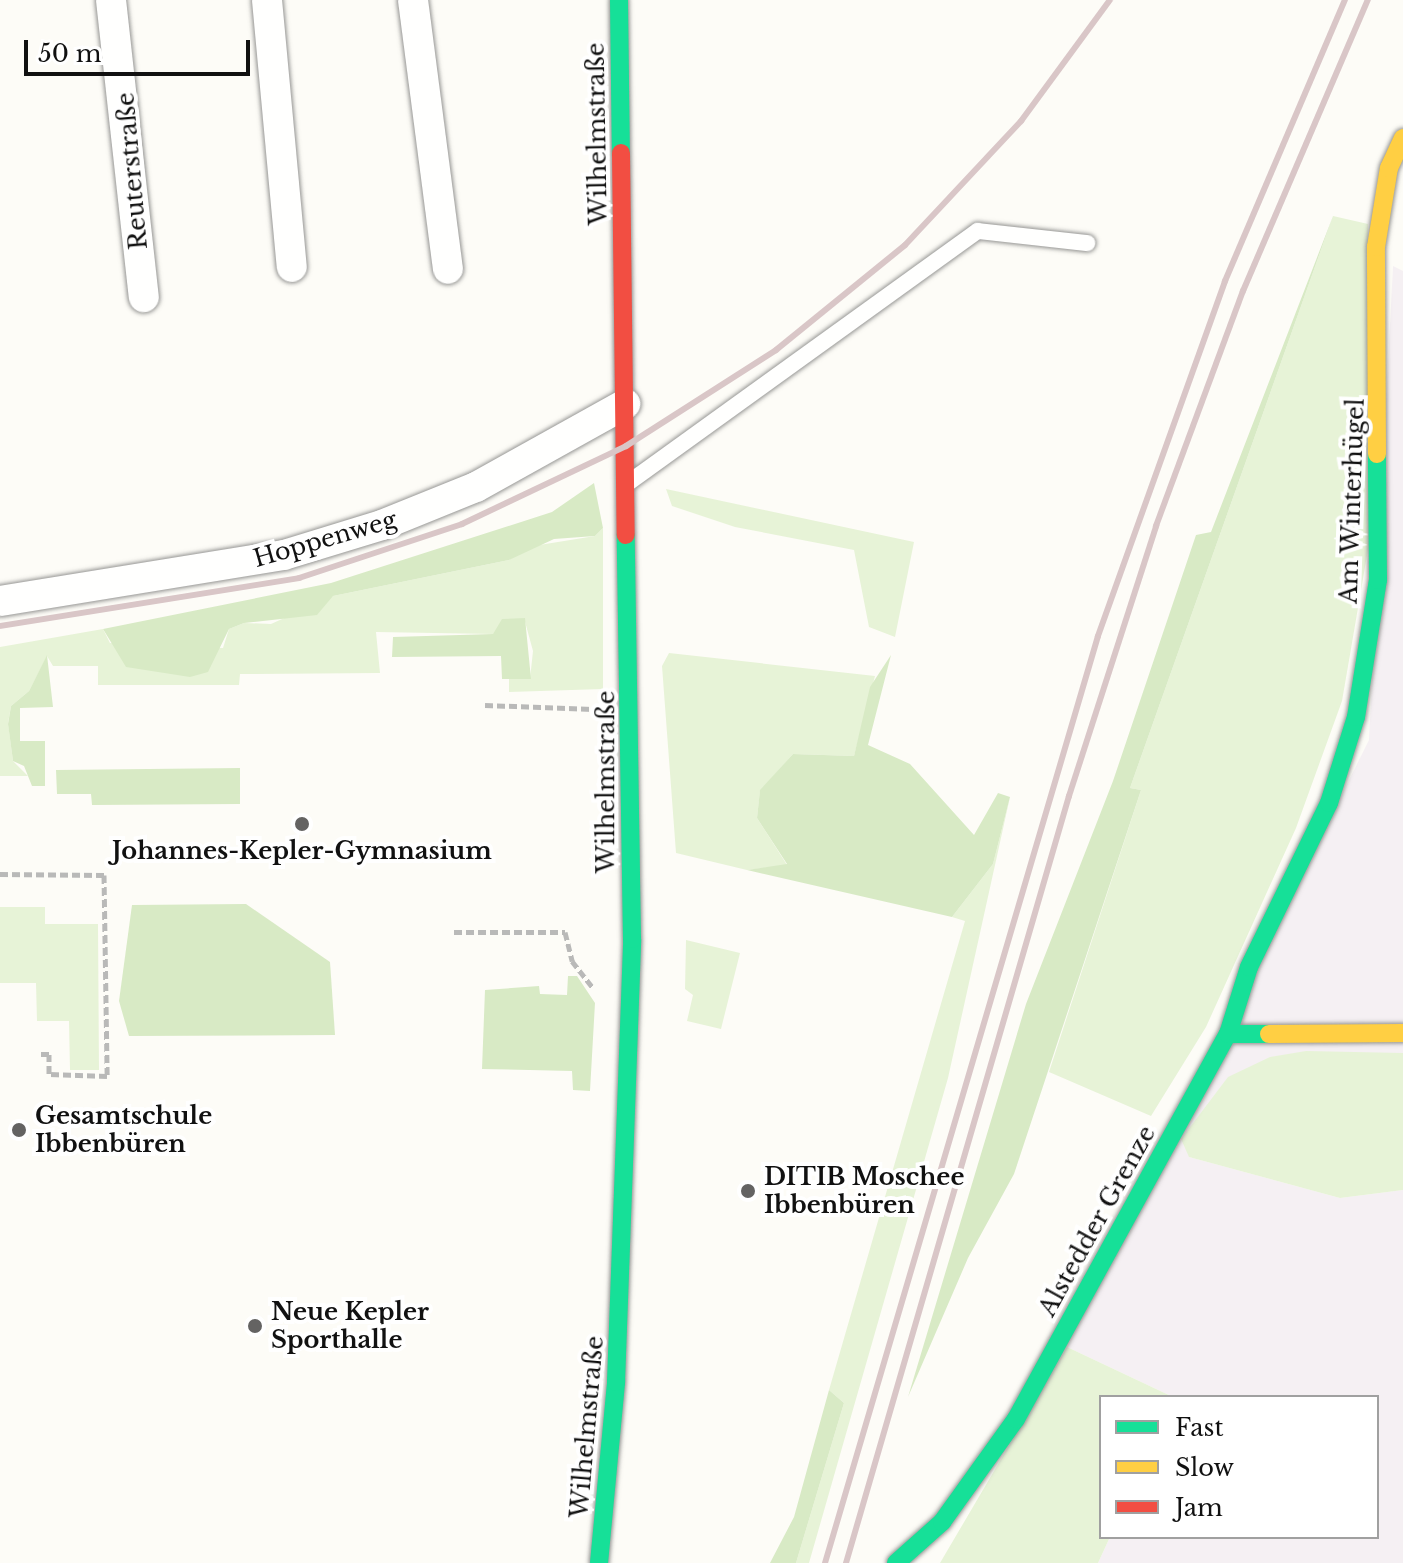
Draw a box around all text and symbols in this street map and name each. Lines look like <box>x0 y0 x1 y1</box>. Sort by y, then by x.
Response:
scale bar <box>28 24 254 74</box>
text: 50 m <box>38 39 101 68</box>
street label: Wilhelmstraße <box>581 42 613 226</box>
street label: Reuterstraße <box>111 91 153 251</box>
street label: Am Winterhügel <box>1334 397 1370 605</box>
street label: Hoppenweg <box>250 505 400 573</box>
street label: Wilhelmstraße <box>592 691 620 873</box>
marker: Johannes-Kepler-Gymnasium <box>293 815 311 833</box>
place label: Johannes-Kepler-Gymnasium <box>112 837 492 865</box>
place label: Gesamtschule Ibbenbüren <box>35 1102 212 1158</box>
street label: Alstedder Grenze <box>1033 1120 1161 1322</box>
marker: Gesamtschule Ibbenbüren <box>10 1121 28 1139</box>
place label: DITIB Moschee Ibbenbüren <box>764 1163 964 1219</box>
marker: DITIB Moschee Ibbenbüren <box>739 1182 757 1200</box>
place label: Neue Kepler Sporthalle <box>271 1298 429 1354</box>
marker: Neue Kepler Sporthalle <box>246 1317 264 1335</box>
street label: Wilhelmstraße <box>565 1335 609 1519</box>
legend <box>1099 1395 1379 1539</box>
text: Fast <box>1175 1413 1223 1442</box>
text: Slow <box>1175 1453 1234 1482</box>
text: Jam <box>1175 1493 1223 1522</box>

